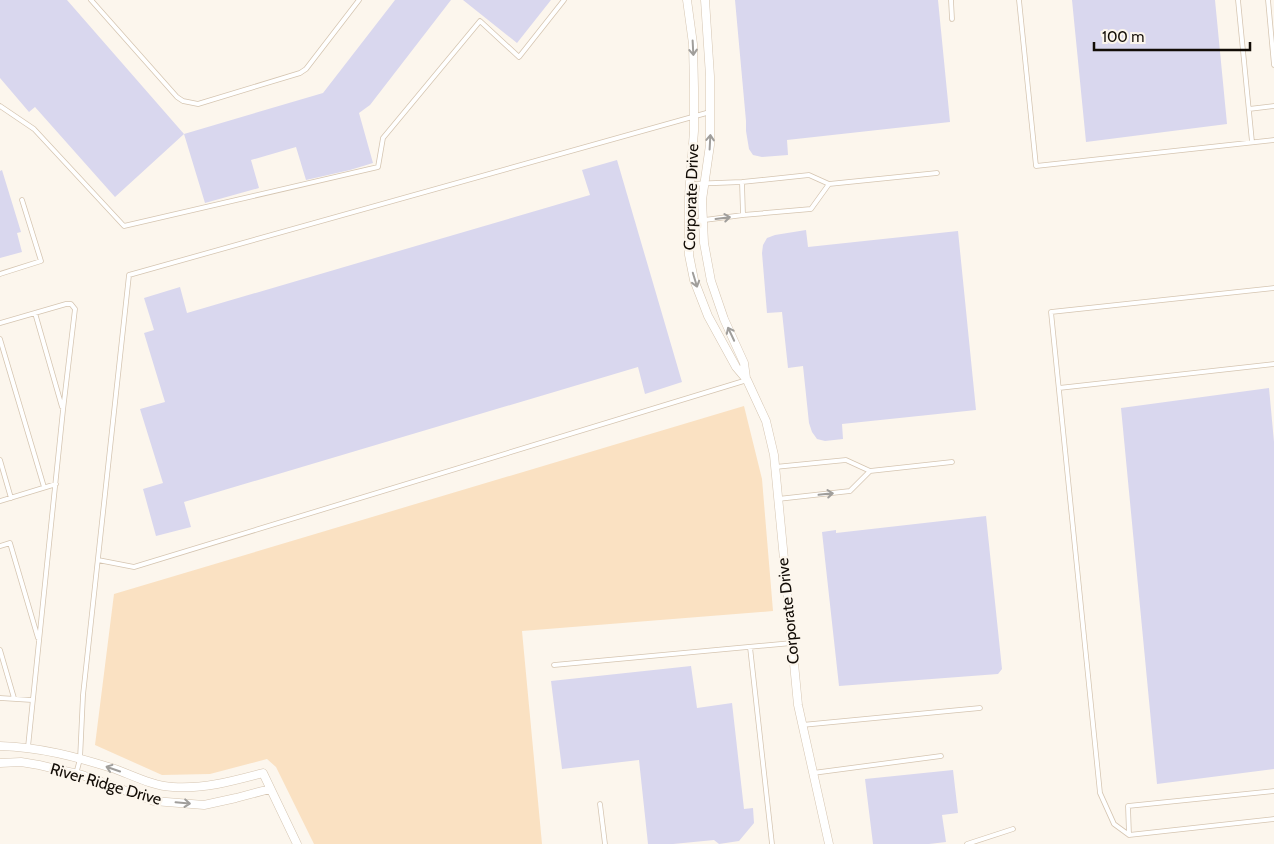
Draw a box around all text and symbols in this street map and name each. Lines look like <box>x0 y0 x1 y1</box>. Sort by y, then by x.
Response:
scale bar <box>1094 20 1250 52</box>
text: 100 m <box>1102 28 1144 46</box>
one-way arrow <box>688 40 697 56</box>
one-way arrow <box>705 134 714 150</box>
street label: Corporate Drive <box>680 143 702 251</box>
one-way arrow <box>715 212 731 222</box>
one-way arrow <box>690 272 700 288</box>
one-way arrow <box>726 327 736 342</box>
one-way arrow <box>818 489 834 499</box>
street label: Corporate Drive <box>773 557 803 665</box>
street label: River Ridge Drive <box>48 759 164 809</box>
one-way arrow <box>106 764 122 774</box>
one-way arrow <box>175 798 191 808</box>

